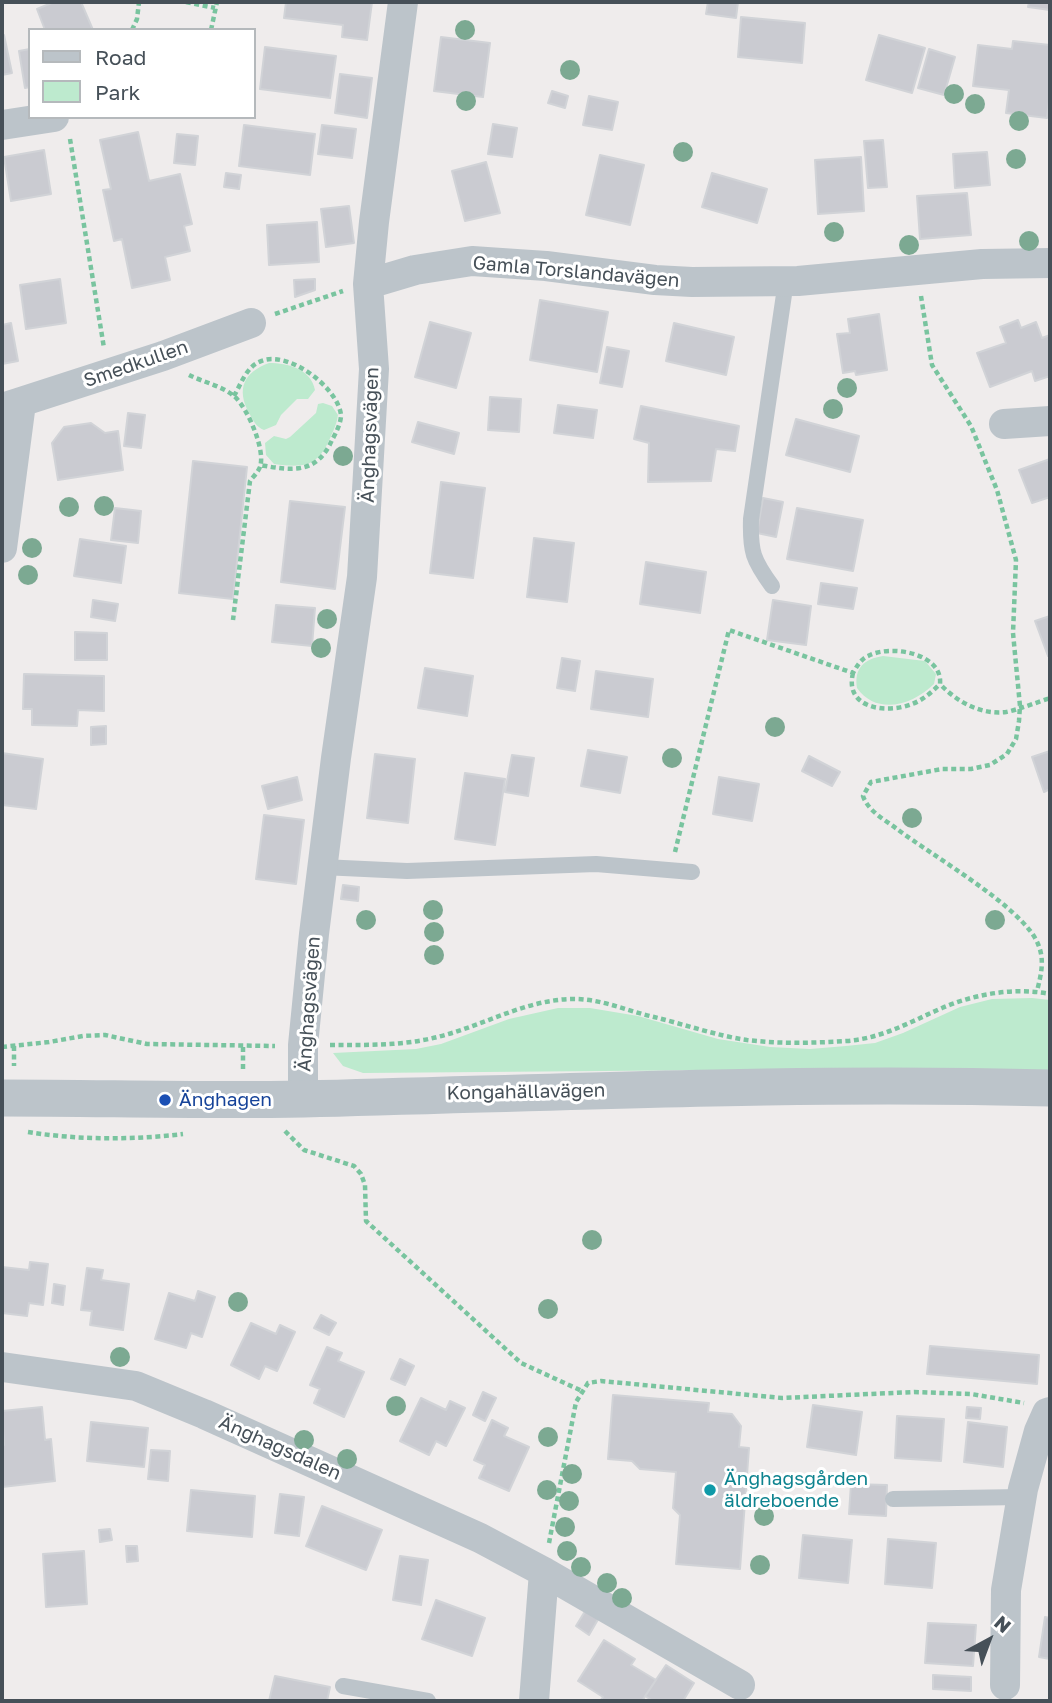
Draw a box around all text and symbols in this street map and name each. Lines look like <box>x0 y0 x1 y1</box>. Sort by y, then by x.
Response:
legend <box>28 28 256 119</box>
text: Road <box>95 44 146 70</box>
text: Park <box>95 79 140 105</box>
street label: Gamla Torslandavägen <box>472 252 680 292</box>
street label: Smedkullen <box>81 336 191 392</box>
street label: Änghagsvägen <box>356 367 384 503</box>
street label: Änghagsvägen <box>293 936 325 1072</box>
street label: Kongahällavägen <box>447 1079 605 1105</box>
place label: Änghagen <box>179 1089 272 1111</box>
marker: Änghagen <box>157 1092 173 1108</box>
street label: Änghagsdalen <box>215 1411 345 1485</box>
place label: Änghagsgården äldreboende <box>724 1468 868 1512</box>
marker: Änghagsgården äldreboende <box>702 1482 718 1498</box>
north arrow <box>954 1605 1024 1675</box>
text: N <box>990 1610 1016 1637</box>

